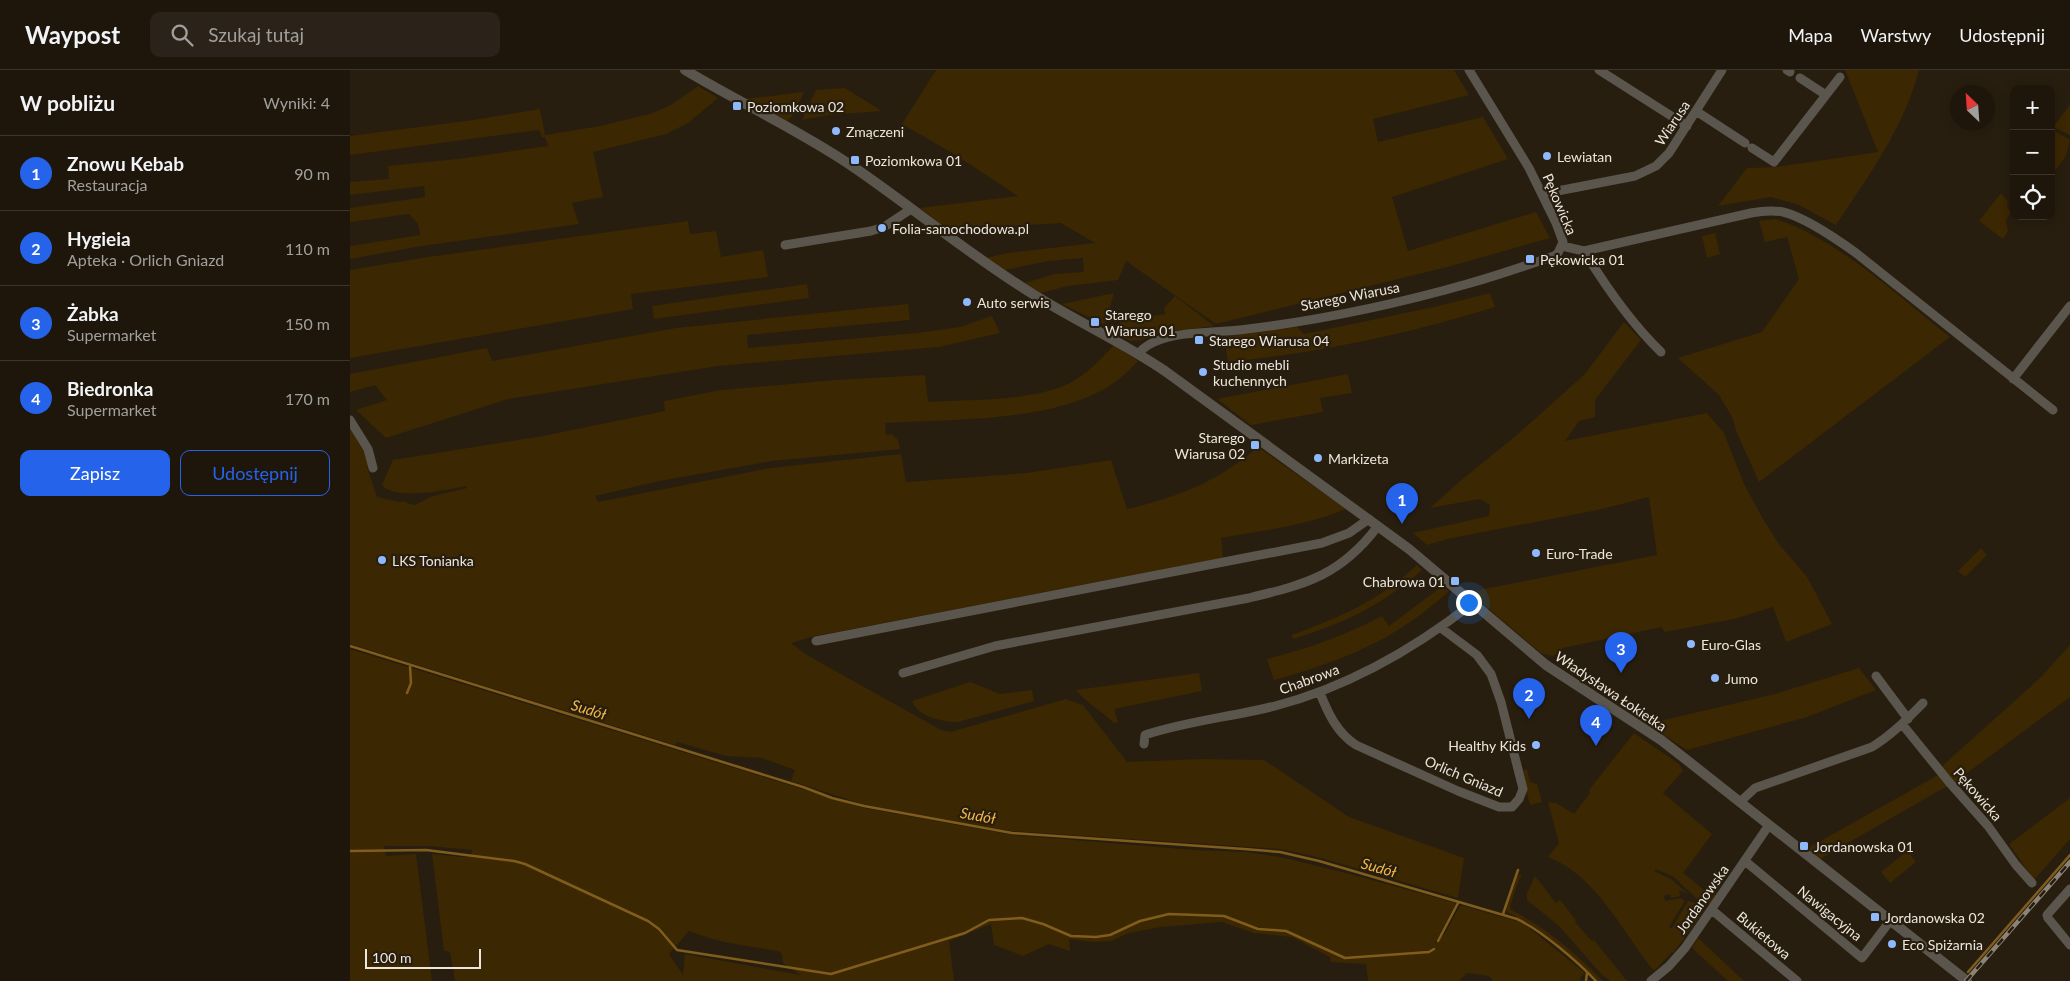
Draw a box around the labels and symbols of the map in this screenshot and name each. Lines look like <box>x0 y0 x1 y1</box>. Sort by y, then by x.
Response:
north arrow <box>1950 85 1995 130</box>
street label: Wiarusa <box>1651 97 1693 149</box>
place label: Poziomkowa 02 <box>747 98 844 115</box>
marker: Poziomkowa 02 <box>731 100 743 112</box>
place label: Zmączeni <box>846 123 904 140</box>
marker: Zmączeni <box>830 125 842 137</box>
place label: Lewiatan <box>1557 148 1612 165</box>
marker: Lewiatan <box>1541 150 1553 162</box>
place label: Poziomkowa 01 <box>865 152 962 169</box>
marker: Poziomkowa 01 <box>849 154 861 166</box>
street label: Pękowicka <box>1539 171 1581 237</box>
place label: Folia-samochodowa.pl <box>892 220 1029 237</box>
marker: Folia-samochodowa.pl <box>876 222 888 234</box>
place label: Pękowicka 01 <box>1540 251 1625 268</box>
marker: Pękowicka 01 <box>1524 253 1536 265</box>
street label: Starego Wiarusa <box>1299 278 1401 314</box>
place label: Auto serwis <box>977 294 1050 311</box>
marker: Auto serwis <box>961 296 973 308</box>
place label: Starego Wiarusa 01 <box>1105 306 1176 339</box>
marker: Starego Wiarusa 01 <box>1089 316 1101 328</box>
place label: Starego Wiarusa 04 <box>1209 332 1329 349</box>
marker: Starego Wiarusa 04 <box>1193 334 1205 346</box>
place label: Studio mebli kuchennych <box>1213 356 1289 389</box>
marker: Studio mebli kuchennych <box>1197 366 1209 378</box>
place label: Starego Wiarusa 02 <box>1174 429 1245 462</box>
marker: Starego Wiarusa 02 <box>1249 439 1261 451</box>
place label: Markizeta <box>1328 450 1389 467</box>
marker: Markizeta <box>1312 452 1324 464</box>
pin: 1 <box>1386 483 1418 524</box>
place label: Euro-Trade <box>1546 545 1613 562</box>
marker: Euro-Trade <box>1530 547 1542 559</box>
place label: LKS Tonianka <box>392 552 474 569</box>
marker: LKS Tonianka <box>376 554 388 566</box>
place label: Chabrowa 01 <box>1363 573 1445 590</box>
marker: Chabrowa 01 <box>1449 575 1461 587</box>
your location <box>1456 590 1482 616</box>
pin: 3 <box>1605 632 1637 673</box>
place label: Euro-Glas <box>1701 636 1761 653</box>
marker: Euro-Glas <box>1685 638 1697 650</box>
street label: Władysława Łokietka <box>1552 647 1670 735</box>
street label: Chabrowa <box>1277 660 1341 698</box>
place label: Jumo <box>1725 670 1758 687</box>
marker: Jumo <box>1709 672 1721 684</box>
pin: 2 <box>1513 678 1545 719</box>
water label: Sudół <box>569 695 609 723</box>
pin: 4 <box>1580 705 1612 746</box>
place label: Healthy Kids <box>1448 737 1526 754</box>
marker: Healthy Kids <box>1530 739 1542 751</box>
street label: Orlich Gniazd <box>1422 752 1506 800</box>
street label: Pękowicka <box>1950 764 2006 824</box>
water label: Sudół <box>959 803 998 827</box>
place label: Jordanowska 01 <box>1814 838 1914 855</box>
marker: Jordanowska 01 <box>1798 840 1810 852</box>
water label: Sudół <box>1359 853 1399 881</box>
street label: Jordanowska <box>1672 861 1732 937</box>
street label: Nawigacyjna <box>1794 882 1866 944</box>
street label: Bukietowa <box>1734 908 1794 962</box>
place label: Jordanowska 02 <box>1885 909 1985 926</box>
marker: Jordanowska 02 <box>1869 911 1881 923</box>
place label: Eco Spiżarnia <box>1902 936 1983 953</box>
marker: Eco Spiżarnia <box>1886 938 1898 950</box>
scale bar <box>365 946 481 969</box>

